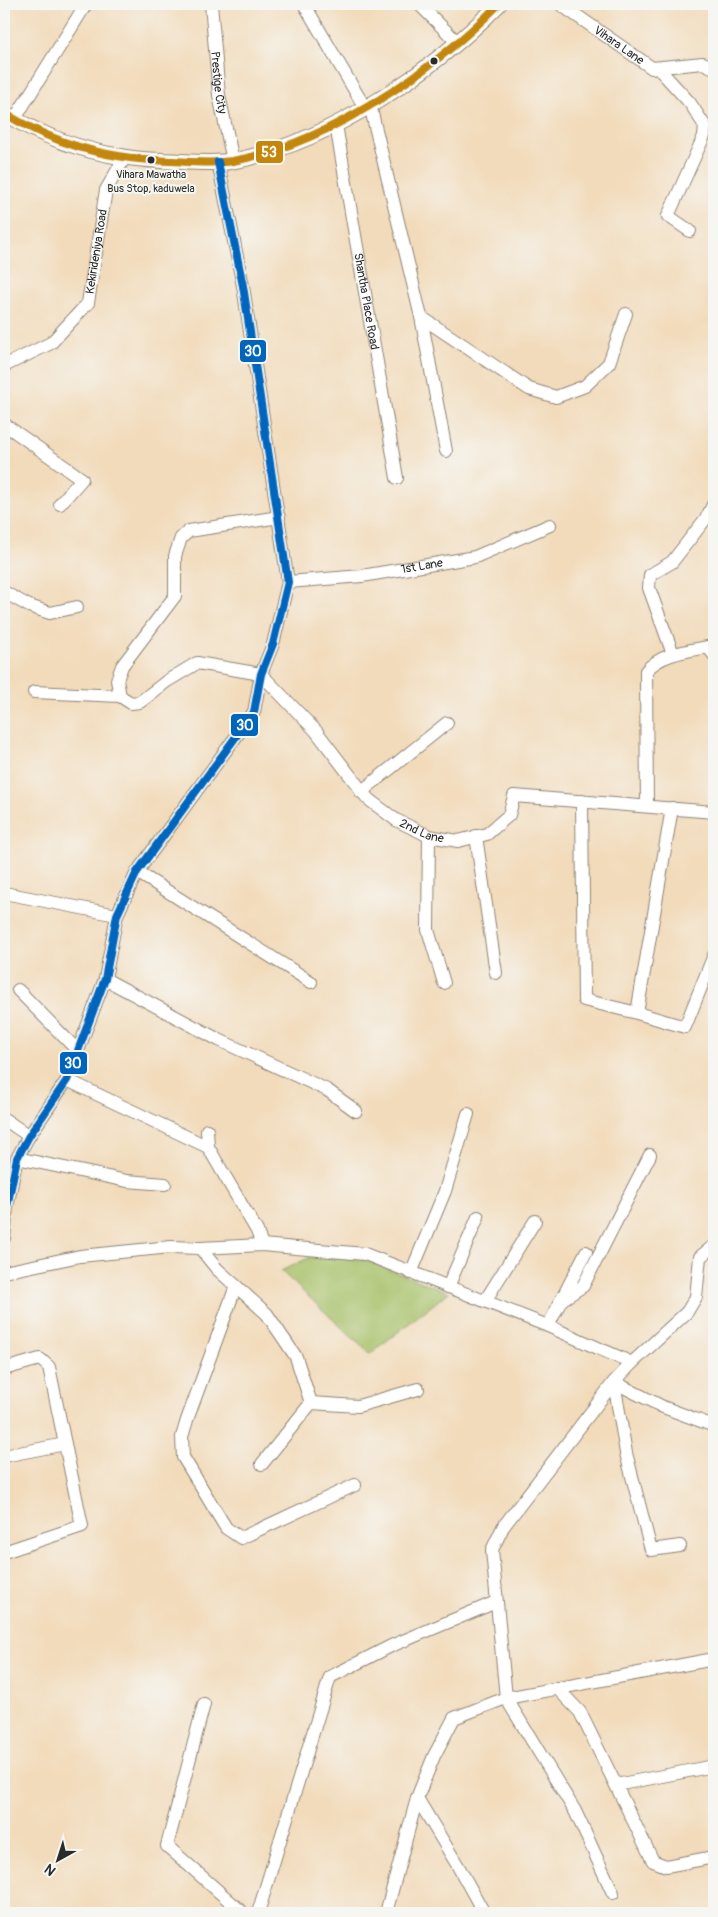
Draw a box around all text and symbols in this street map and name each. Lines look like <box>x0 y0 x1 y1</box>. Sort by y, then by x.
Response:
street label: Vihara Lane <box>591 22 647 68</box>
street label: Prestige City <box>208 51 230 115</box>
unlabelled marker <box>429 56 439 66</box>
line badge: 53 <box>255 140 284 164</box>
text: 53 <box>261 144 277 161</box>
marker: Vihara Mawatha Bus Stop, kaduwela <box>146 155 156 165</box>
place label: Vihara Mawatha Bus Stop, kaduwela <box>107 168 195 195</box>
street label: Kekirideniya Road <box>82 208 110 295</box>
street label: Shantha Place Road <box>351 252 382 351</box>
line badge: 30 <box>239 339 267 363</box>
text: 30 <box>244 343 262 360</box>
street label: 1st Lane <box>400 555 444 577</box>
line badge: 30 <box>230 713 259 737</box>
text: 30 <box>236 717 254 734</box>
street label: 2nd Lane <box>397 815 445 846</box>
line badge: 30 <box>59 1051 88 1075</box>
text: 30 <box>64 1055 82 1072</box>
north arrow <box>32 1834 82 1884</box>
text: N <box>41 1860 59 1879</box>

